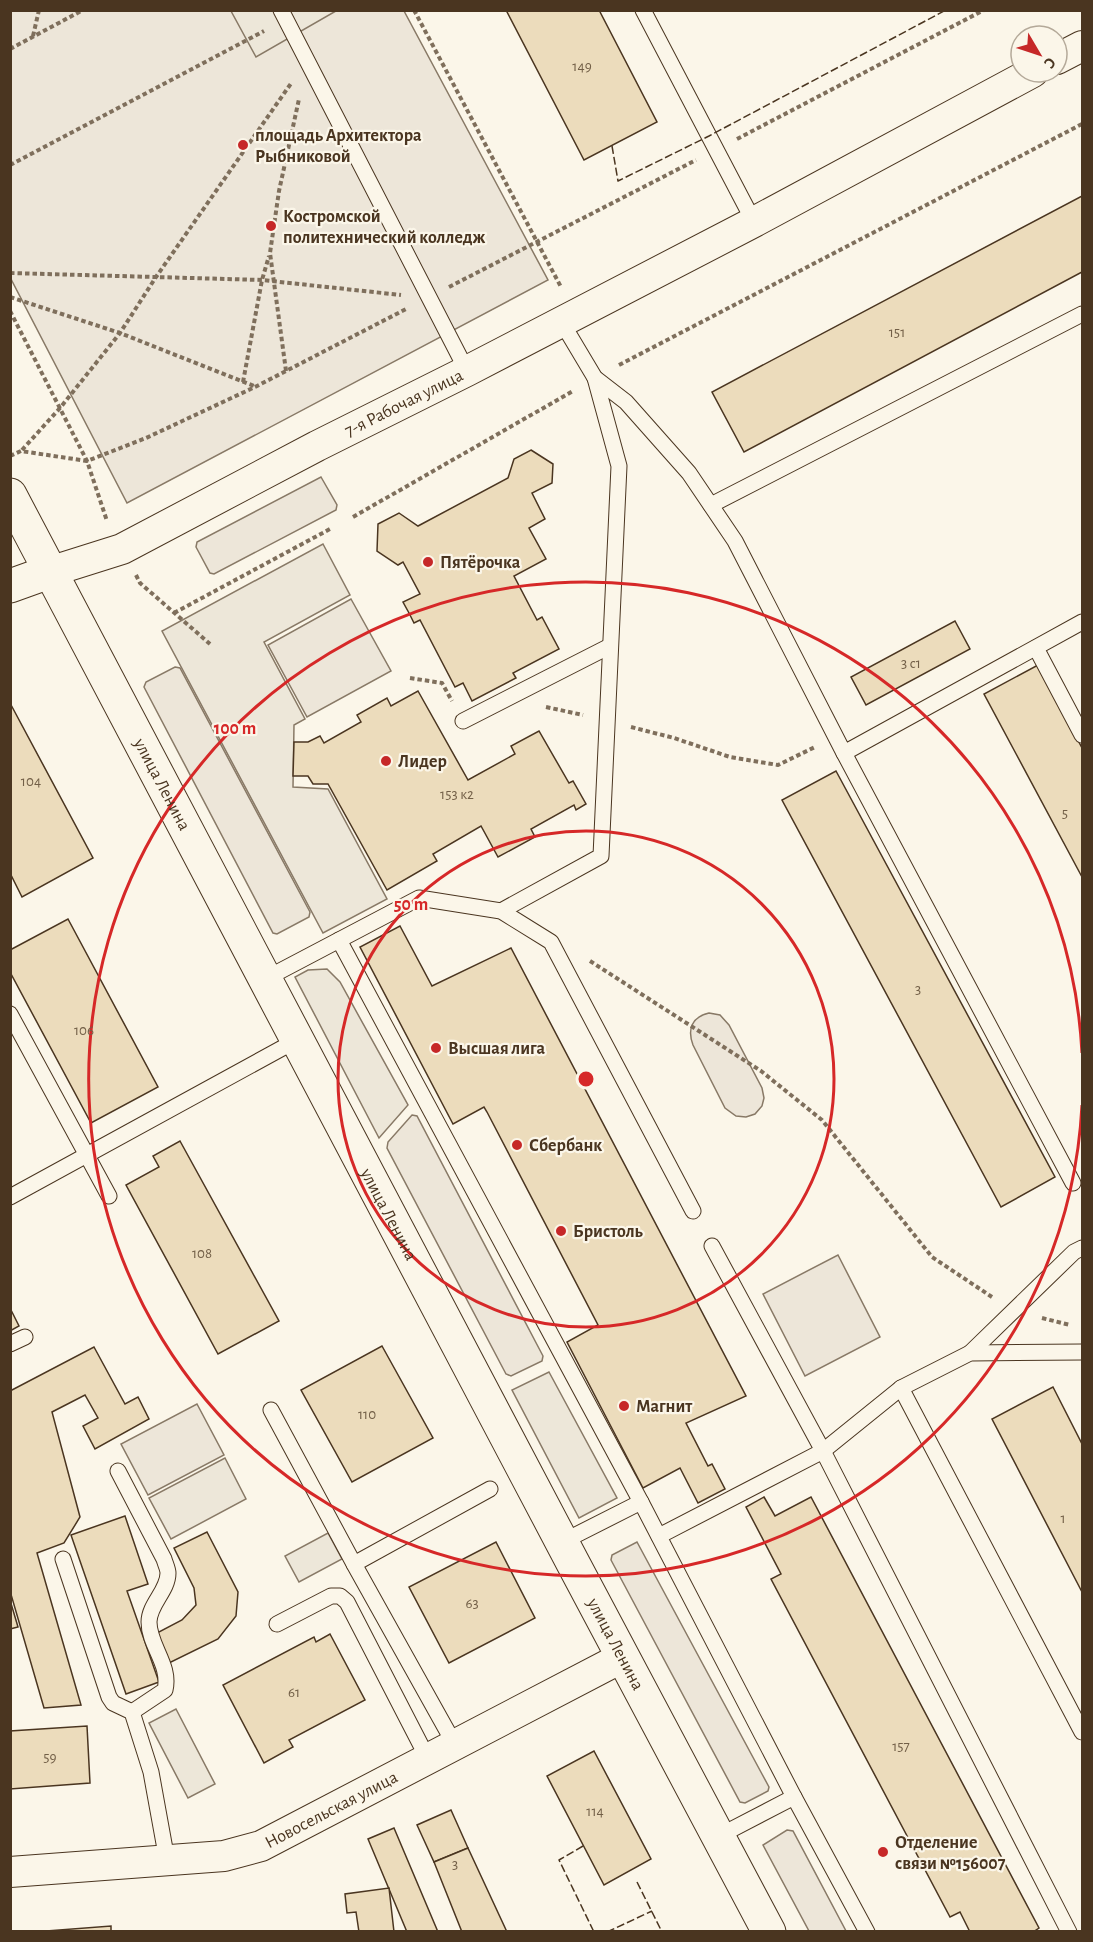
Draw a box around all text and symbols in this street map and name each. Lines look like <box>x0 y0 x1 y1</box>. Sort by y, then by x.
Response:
north arrow <box>1009 24 1069 84</box>
text: С <box>1041 54 1059 71</box>
house number: 149 <box>572 59 592 74</box>
place label: площадь Архитектора Рыбниковой <box>255 127 422 166</box>
marker: площадь Архитектора Рыбниковой <box>236 138 250 152</box>
place label: Костромской политехнический колледж <box>283 208 486 247</box>
marker: Костромской политехнический колледж <box>264 219 278 233</box>
house number: 151 <box>889 325 905 340</box>
street label: 7-я Рабочая улица <box>342 366 466 441</box>
place label: Пятёрочка <box>440 554 521 572</box>
marker: Пятёрочка <box>421 555 435 569</box>
house number: 3 с1 <box>901 656 921 671</box>
text: 100 m <box>214 720 256 738</box>
street label: улица Ленина <box>130 735 193 834</box>
place label: Лидер <box>398 753 447 771</box>
marker: Лидер <box>379 754 393 768</box>
house number: 104 <box>21 774 41 789</box>
house number: 153 к2 <box>440 787 474 802</box>
house number: 5 <box>1062 806 1068 821</box>
text: 50 m <box>394 896 428 914</box>
house number: 3 <box>915 982 921 997</box>
house number: 106 <box>74 1023 94 1038</box>
place label: Высшая лига <box>448 1040 546 1058</box>
marker: Высшая лига <box>429 1041 443 1055</box>
centre of rings <box>576 1069 596 1089</box>
place label: Сбербанк <box>529 1137 602 1155</box>
marker: Сбербанк <box>510 1138 524 1152</box>
street label: улица Ленина <box>356 1165 420 1264</box>
place label: Бристоль <box>573 1223 644 1241</box>
marker: Бристоль <box>554 1224 568 1238</box>
house number: 108 <box>192 1246 212 1261</box>
place label: Магнит <box>636 1398 693 1416</box>
marker: Магнит <box>617 1399 631 1413</box>
house number: 110 <box>358 1407 376 1422</box>
house number: 1 <box>1060 1511 1066 1526</box>
street label: улица Ленина <box>583 1595 647 1693</box>
house number: 63 <box>465 1596 479 1611</box>
house number: 61 <box>288 1685 300 1700</box>
house number: 157 <box>892 1739 910 1754</box>
house number: 59 <box>43 1750 57 1765</box>
street label: Новосельская улица <box>262 1768 401 1852</box>
house number: 114 <box>586 1804 604 1819</box>
place label: Отделение связи №156007 <box>895 1834 1006 1873</box>
marker: Отделение связи №156007 <box>876 1845 890 1859</box>
house number: 3 <box>452 1857 458 1872</box>

